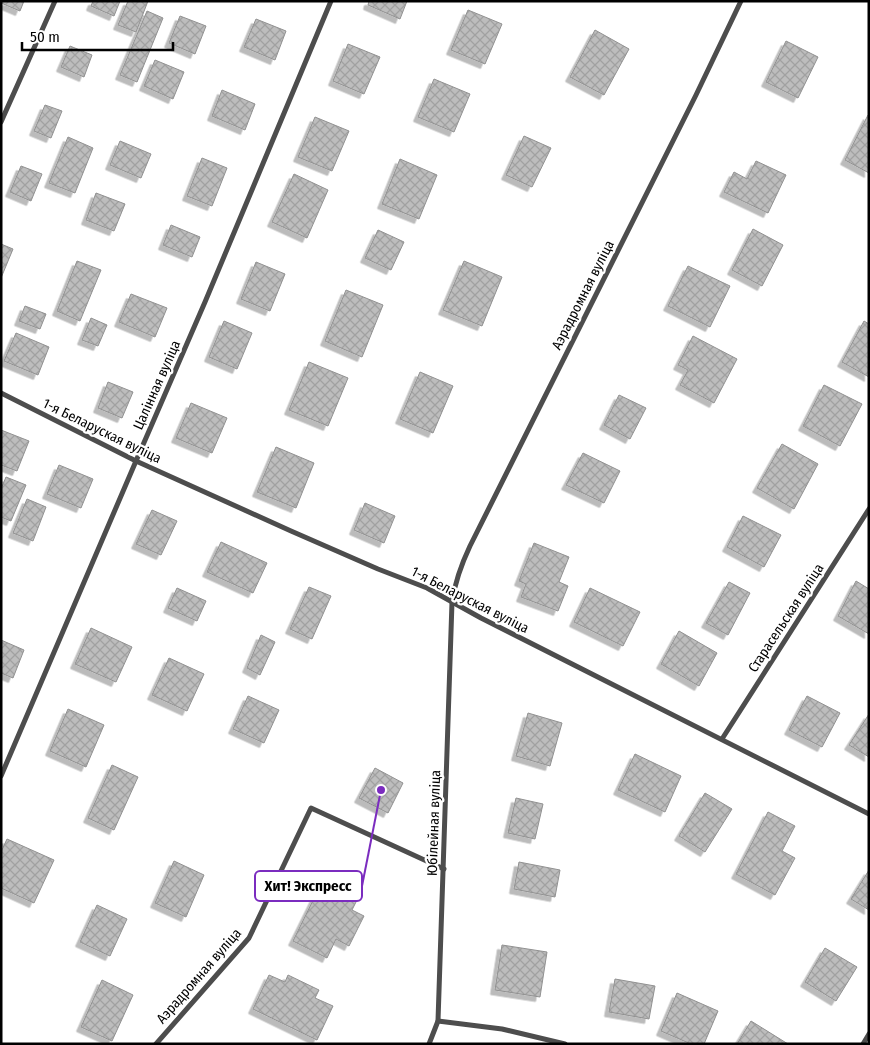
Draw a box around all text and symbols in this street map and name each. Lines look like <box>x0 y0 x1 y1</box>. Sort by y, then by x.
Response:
scale bar <box>22 20 174 52</box>
text: 50 m <box>30 28 60 46</box>
street label: Аэрадромная вуліца <box>548 237 618 353</box>
street label: Цалінная вуліца <box>130 338 184 432</box>
street label: 1-я Беларуская вуліца <box>40 395 164 467</box>
street label: Старасельская вуліца <box>745 560 828 676</box>
street label: 1-я Беларуская вуліца <box>408 563 532 637</box>
street label: Юбілейная вуліца <box>424 769 444 876</box>
callout: Хит! Экспресс <box>255 871 362 901</box>
text: Хит! Экспресс <box>264 877 352 895</box>
street label: Аэрадромная вуліца <box>153 925 245 1027</box>

